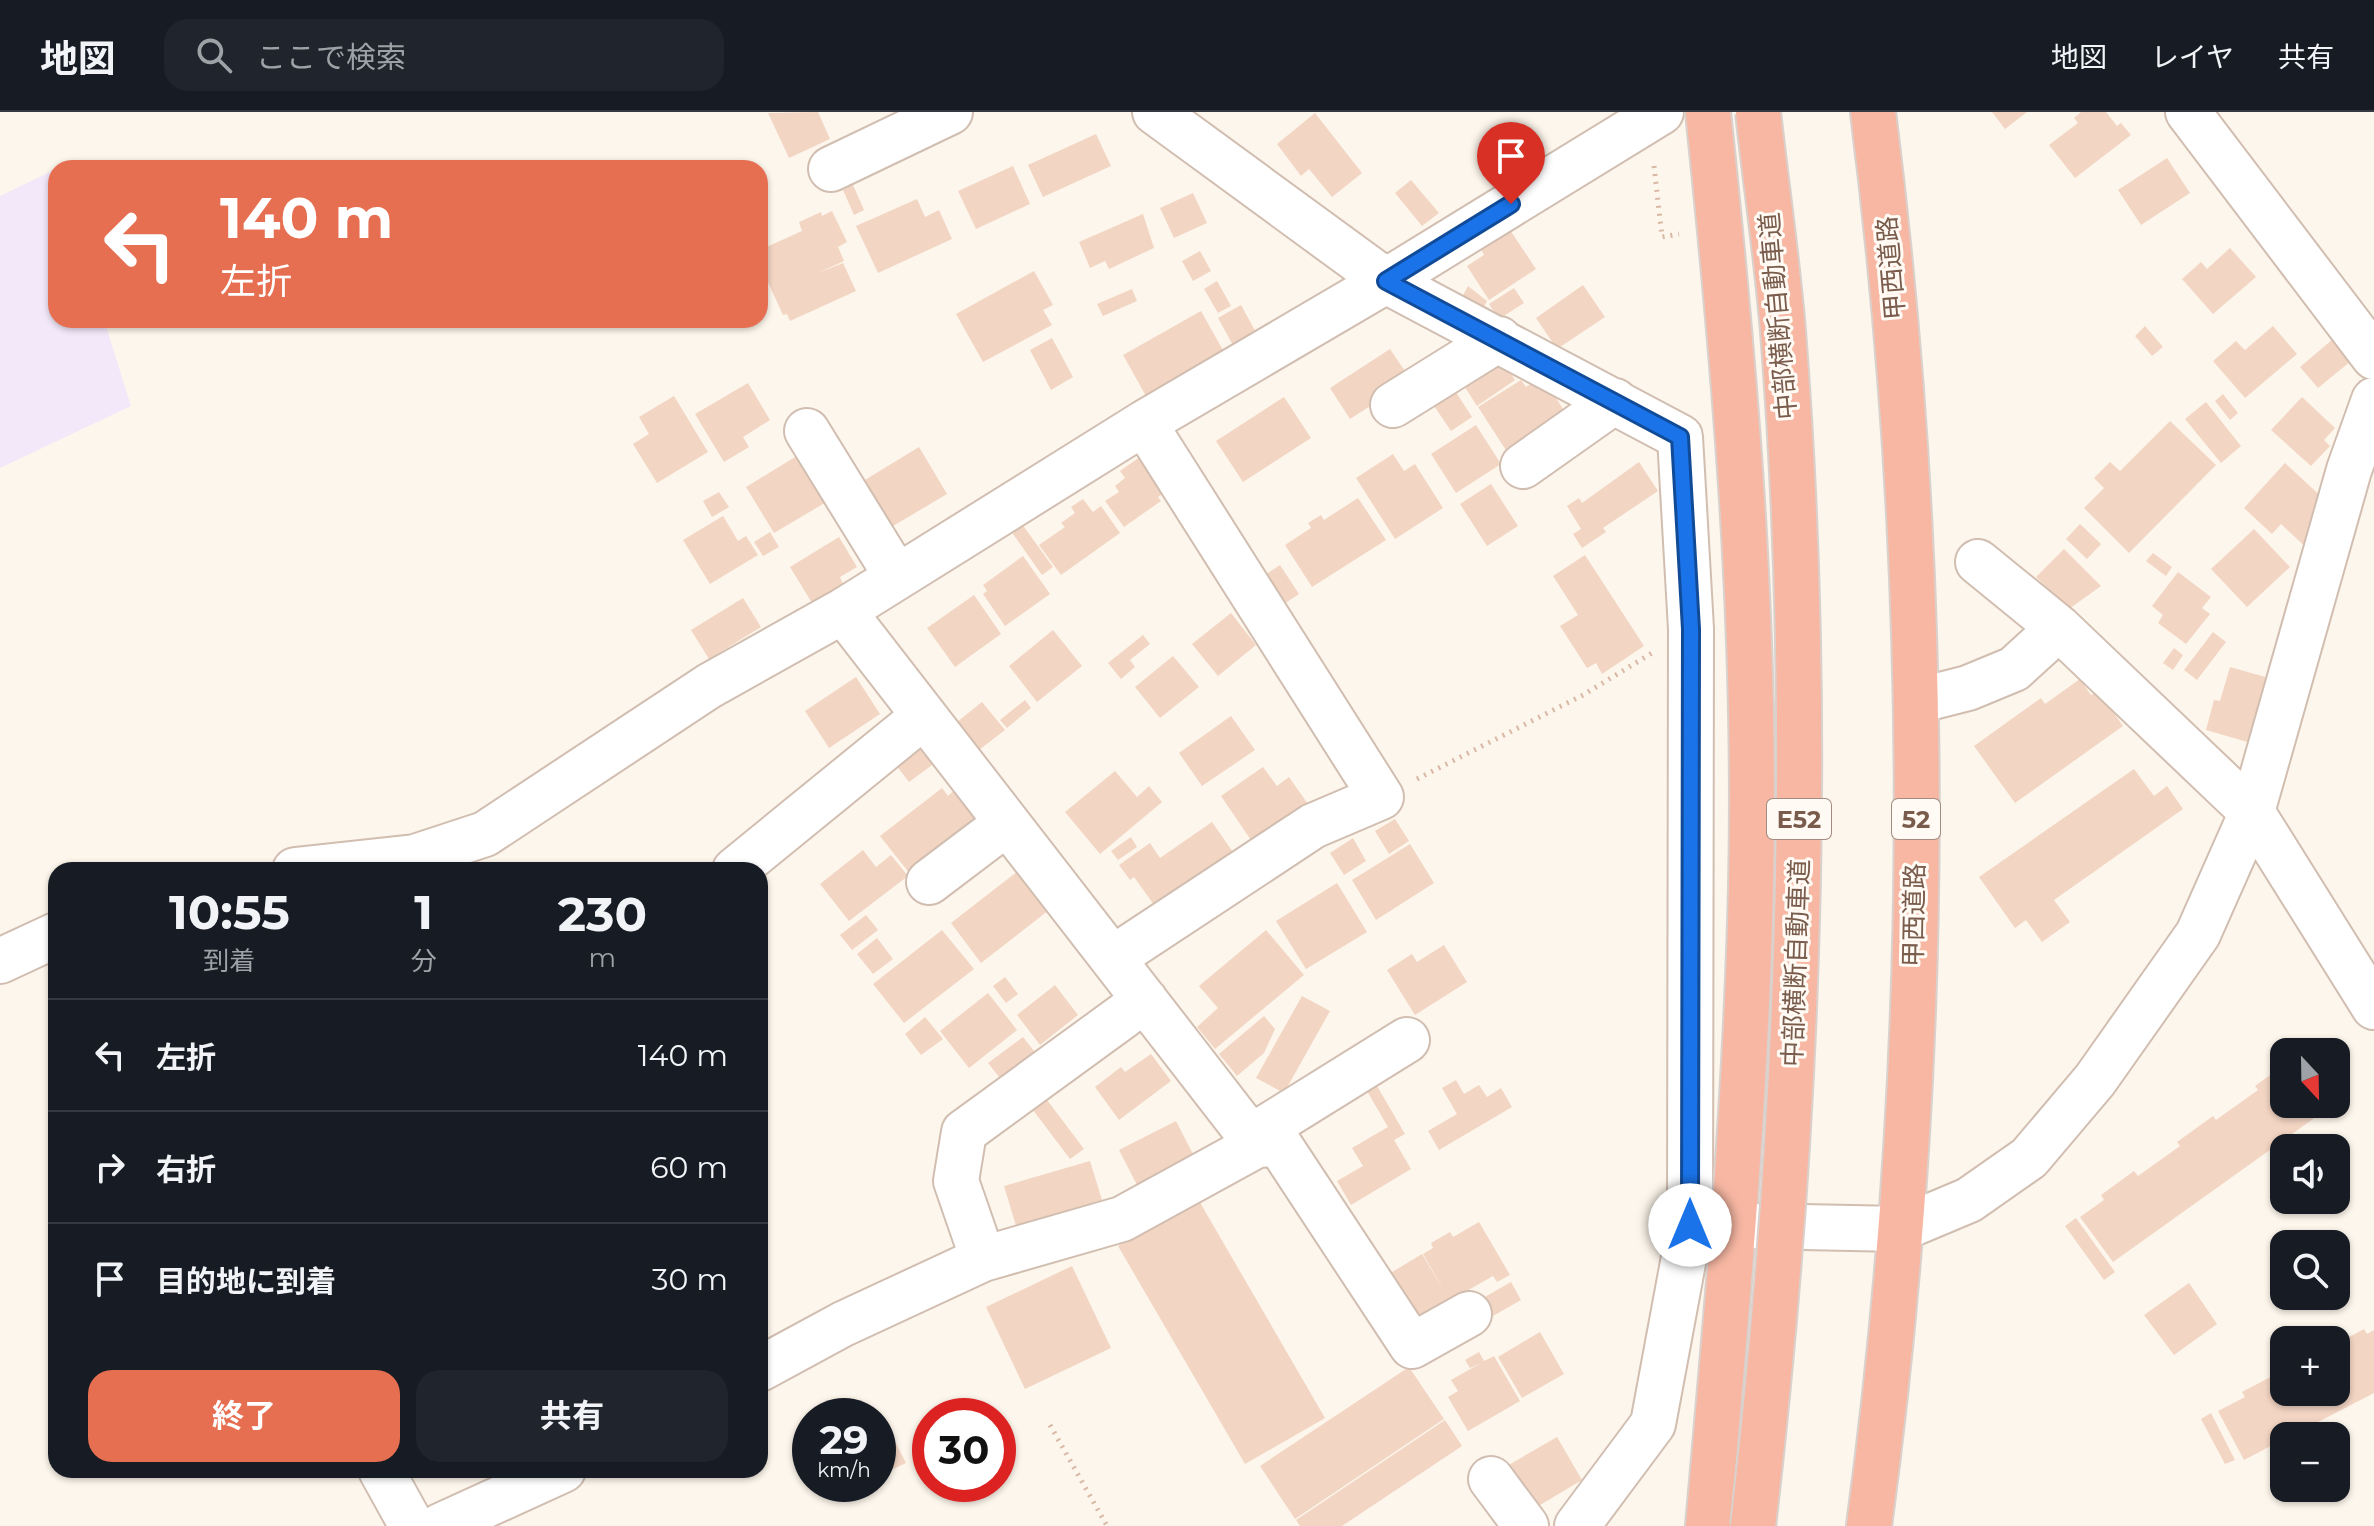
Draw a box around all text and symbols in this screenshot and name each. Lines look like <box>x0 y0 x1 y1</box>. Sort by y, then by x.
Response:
search box <box>164 19 724 91</box>
icon: search <box>192 33 236 77</box>
text: 地図 <box>40 35 116 82</box>
text: ここで検索 <box>256 39 406 76</box>
text: 地図 <box>2051 40 2107 74</box>
text: レイヤ <box>2151 40 2234 74</box>
text: 共有 <box>2278 40 2334 74</box>
pin <box>1477 122 1545 204</box>
icon: arrive <box>1489 134 1533 178</box>
text: 140 m <box>220 184 393 252</box>
icon: left <box>88 192 192 296</box>
street label: 中部横断自動車道 <box>1753 211 1803 421</box>
street label: 甲西道路 <box>1871 215 1911 321</box>
text: 左折 <box>220 259 292 303</box>
road number: E52 <box>1767 799 1831 839</box>
road number: 52 <box>1892 799 1940 839</box>
street label: 中部横断自動車道 <box>1776 858 1816 1068</box>
street label: 甲西道路 <box>1897 863 1931 967</box>
text: 10:55 <box>169 883 290 941</box>
text: 1 <box>414 883 433 941</box>
text: 230 <box>558 885 647 943</box>
text: m <box>589 942 616 974</box>
text: 到着 <box>203 945 255 977</box>
text: 分 <box>411 945 437 977</box>
icon: left <box>88 1033 132 1077</box>
text: 140 m <box>638 1037 728 1074</box>
north arrow <box>2270 1038 2350 1118</box>
map controls <box>2270 1038 2350 1502</box>
text: 左折 <box>156 1039 216 1076</box>
button: sound <box>2270 1134 2350 1214</box>
icon: right <box>88 1145 132 1189</box>
text: 60 m <box>650 1149 728 1186</box>
text: 右折 <box>156 1151 216 1188</box>
position arrow <box>1648 1183 1732 1267</box>
button: search <box>2270 1230 2350 1310</box>
icon: arrive <box>88 1257 132 1301</box>
text: 30 m <box>652 1261 728 1298</box>
text: 目的地に到着 <box>156 1263 336 1300</box>
button: + <box>2270 1326 2350 1406</box>
button: 終了 <box>88 1370 400 1462</box>
button: 共有 <box>416 1370 728 1462</box>
speed limit sign: 30 <box>912 1398 1016 1502</box>
text: 29 <box>819 1415 869 1464</box>
button: − <box>2270 1422 2350 1502</box>
text: km/h <box>817 1458 871 1482</box>

